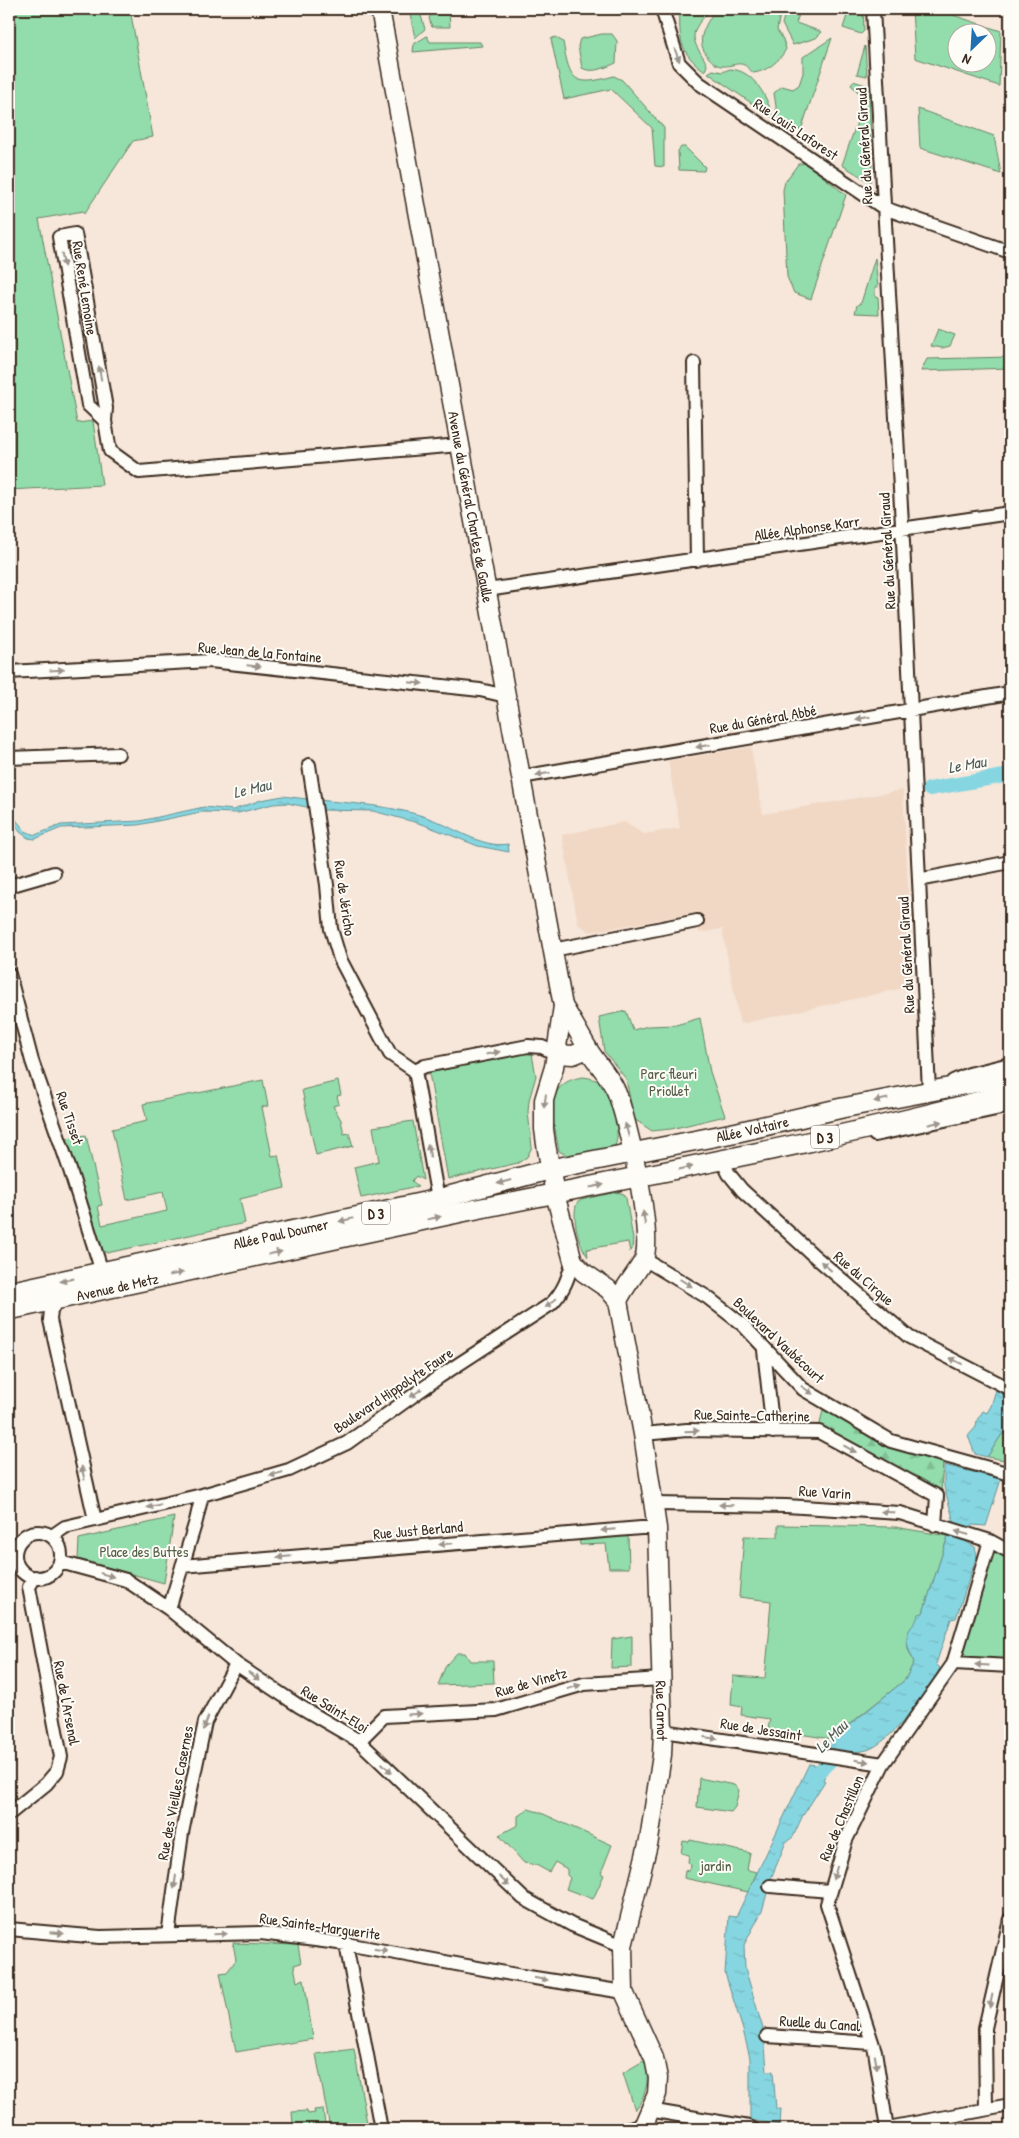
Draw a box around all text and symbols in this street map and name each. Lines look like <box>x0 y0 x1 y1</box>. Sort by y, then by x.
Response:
north arrow <box>946 22 996 72</box>
one-way arrow <box>673 48 681 63</box>
text: N <box>958 50 974 70</box>
street label: Rue du Général Giraud <box>850 87 878 205</box>
street label: Rue Louis Laforest <box>749 93 843 166</box>
street label: Rue René Lemoine <box>67 239 103 337</box>
one-way arrow <box>59 252 67 268</box>
one-way arrow <box>95 364 103 380</box>
street label: Avenue du Général Charles de Gaulle <box>443 409 499 604</box>
street label: Rue du Général Giraud <box>873 492 901 610</box>
street label: Allée Alphonse Karr <box>753 510 861 546</box>
street label: Rue Jean de la Fontaine <box>197 636 323 668</box>
one-way arrow <box>247 662 263 670</box>
one-way arrow <box>50 665 66 673</box>
one-way arrow <box>408 679 424 687</box>
street label: Rue du Général Abbé <box>708 699 818 739</box>
one-way arrow <box>855 715 871 723</box>
one-way arrow <box>694 742 710 750</box>
water label: Le Mau <box>946 750 989 778</box>
one-way arrow <box>534 770 550 778</box>
water label: Le Mau <box>231 773 275 803</box>
street label: Rue de Jéricho <box>329 859 361 937</box>
street label: Rue du Général Giraud <box>892 896 920 1014</box>
one-way arrow <box>485 1049 501 1057</box>
park label: Parc fleuri Priollet <box>641 1063 697 1101</box>
street label: Rue Tisset <box>51 1088 89 1148</box>
one-way arrow <box>541 1093 549 1109</box>
one-way arrow <box>873 1097 889 1105</box>
street label: Allée Voltaire <box>714 1110 791 1147</box>
one-way arrow <box>927 1119 942 1127</box>
one-way arrow <box>622 1123 630 1138</box>
road number: D 3 <box>811 1126 839 1148</box>
one-way arrow <box>425 1143 433 1159</box>
one-way arrow <box>679 1164 694 1172</box>
one-way arrow <box>496 1178 511 1186</box>
one-way arrow <box>589 1181 605 1189</box>
road number: D 3 <box>362 1202 390 1224</box>
one-way arrow <box>640 1210 648 1226</box>
street label: Allée Paul Doumer <box>231 1213 331 1254</box>
one-way arrow <box>427 1214 443 1222</box>
one-way arrow <box>338 1216 353 1224</box>
street label: Rue du Cirque <box>829 1246 899 1310</box>
one-way arrow <box>268 1249 283 1257</box>
one-way arrow <box>820 1260 832 1272</box>
street label: Avenue de Metz <box>74 1267 161 1306</box>
one-way arrow <box>169 1270 184 1278</box>
one-way arrow <box>59 1276 74 1284</box>
one-way arrow <box>679 1279 693 1288</box>
street label: Boulevard Vaubécourt <box>729 1292 830 1388</box>
one-way arrow <box>545 1297 558 1308</box>
street label: Boulevard Hippolyte Faure <box>329 1342 457 1438</box>
one-way arrow <box>949 1357 963 1365</box>
one-way arrow <box>800 1385 814 1395</box>
one-way arrow <box>410 1388 423 1398</box>
street label: Rue Sainte-Catherine <box>694 1403 810 1427</box>
one-way arrow <box>684 1427 700 1435</box>
one-way arrow <box>843 1445 857 1453</box>
one-way arrow <box>79 1466 87 1481</box>
one-way arrow <box>269 1470 284 1478</box>
street label: Rue Varin <box>798 1480 852 1504</box>
one-way arrow <box>717 1501 733 1509</box>
one-way arrow <box>147 1502 162 1510</box>
one-way arrow <box>880 1508 896 1516</box>
street label: Rue Just Berland <box>372 1516 464 1544</box>
one-way arrow <box>600 1527 616 1535</box>
one-way arrow <box>955 1528 970 1536</box>
one-way arrow <box>438 1540 454 1548</box>
park label: Place des Buttes <box>99 1541 189 1562</box>
one-way arrow <box>276 1554 292 1562</box>
one-way arrow <box>100 1571 115 1579</box>
street label: Rue de l'Arsenal <box>49 1659 85 1747</box>
one-way arrow <box>974 1660 990 1668</box>
street label: Rue de Vinetz <box>493 1662 570 1702</box>
one-way arrow <box>248 1671 261 1681</box>
street label: Rue Saint-Eloi <box>297 1680 373 1738</box>
street label: Rue Carnot <box>651 1680 674 1742</box>
one-way arrow <box>567 1682 582 1690</box>
one-way arrow <box>407 1710 423 1718</box>
street label: Rue de Jessaint <box>719 1712 804 1746</box>
water label: Le Mau <box>810 1714 853 1757</box>
one-way arrow <box>202 1716 210 1731</box>
street label: Rue des Vieilles Casernes <box>152 1724 198 1862</box>
one-way arrow <box>704 1734 720 1742</box>
one-way arrow <box>854 1757 870 1765</box>
one-way arrow <box>381 1762 393 1774</box>
street label: Rue de Chastillon <box>813 1772 869 1864</box>
park label: jardin <box>698 1855 732 1876</box>
one-way arrow <box>831 1866 839 1881</box>
one-way arrow <box>171 1874 179 1890</box>
one-way arrow <box>498 1875 510 1887</box>
street label: Rue Sainte-Marguerite <box>258 1907 382 1945</box>
one-way arrow <box>50 1929 66 1937</box>
one-way arrow <box>212 1929 228 1937</box>
one-way arrow <box>373 1947 389 1955</box>
one-way arrow <box>533 1975 549 1983</box>
one-way arrow <box>987 1993 995 2008</box>
street label: Ruelle du Canal <box>779 2010 861 2036</box>
one-way arrow <box>873 2054 881 2070</box>

